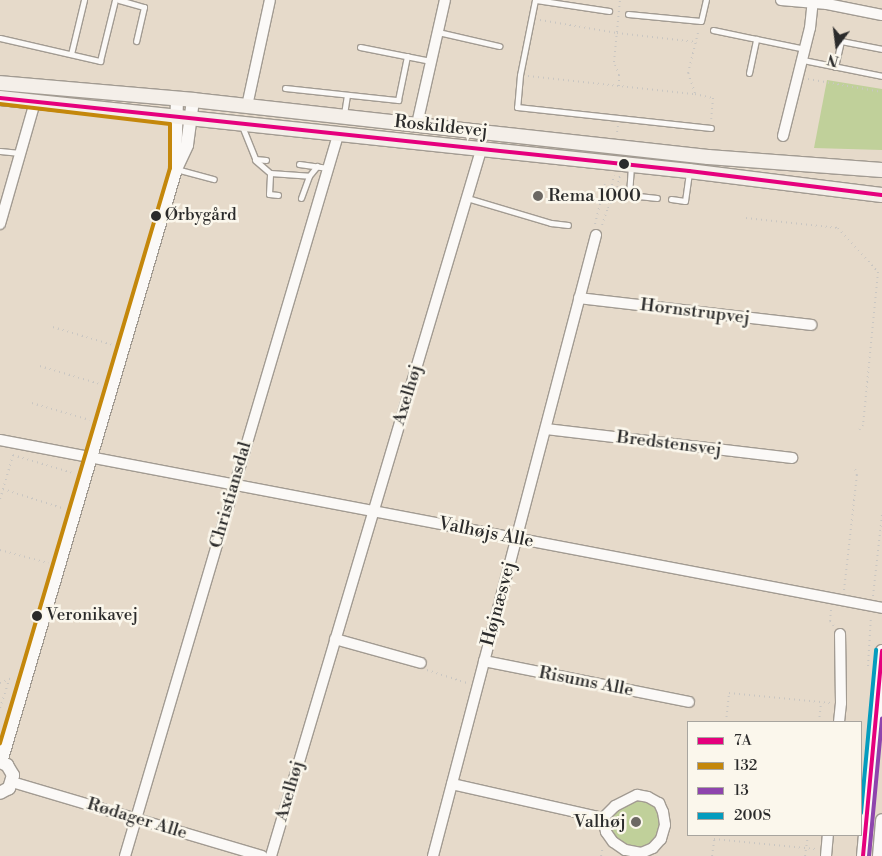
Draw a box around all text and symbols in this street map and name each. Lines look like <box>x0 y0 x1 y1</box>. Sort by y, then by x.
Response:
north arrow <box>812 20 862 70</box>
text: N <box>825 49 841 70</box>
street label: Roskildevej <box>393 111 489 143</box>
unlabelled marker <box>619 159 629 169</box>
place label: Rema 1000 <box>548 185 641 207</box>
marker: Rema 1000 <box>532 190 544 202</box>
place label: Ørbygård <box>165 206 237 226</box>
marker: Ørbygård <box>151 211 161 221</box>
street label: Hornstrupvej <box>639 295 751 329</box>
street label: Axelhøj <box>389 362 427 428</box>
street label: Bredstensvej <box>615 427 723 461</box>
street label: Christiansdal <box>205 439 257 551</box>
street label: Valhøjs Alle <box>437 513 535 553</box>
street label: Højnæsvej <box>477 559 521 649</box>
place label: Veronikavej <box>46 606 138 626</box>
marker: Veronikavej <box>32 611 42 621</box>
street label: Risums Alle <box>537 662 635 702</box>
legend <box>687 721 862 836</box>
text: 7A <box>734 731 752 750</box>
text: 132 <box>734 756 757 775</box>
street label: Axelhøj <box>271 758 309 824</box>
text: 13 <box>734 781 749 800</box>
street label: Rødager Alle <box>84 794 190 844</box>
text: 200S <box>734 806 771 825</box>
place label: Valhøj <box>573 811 626 833</box>
marker: Valhøj <box>630 816 642 828</box>

